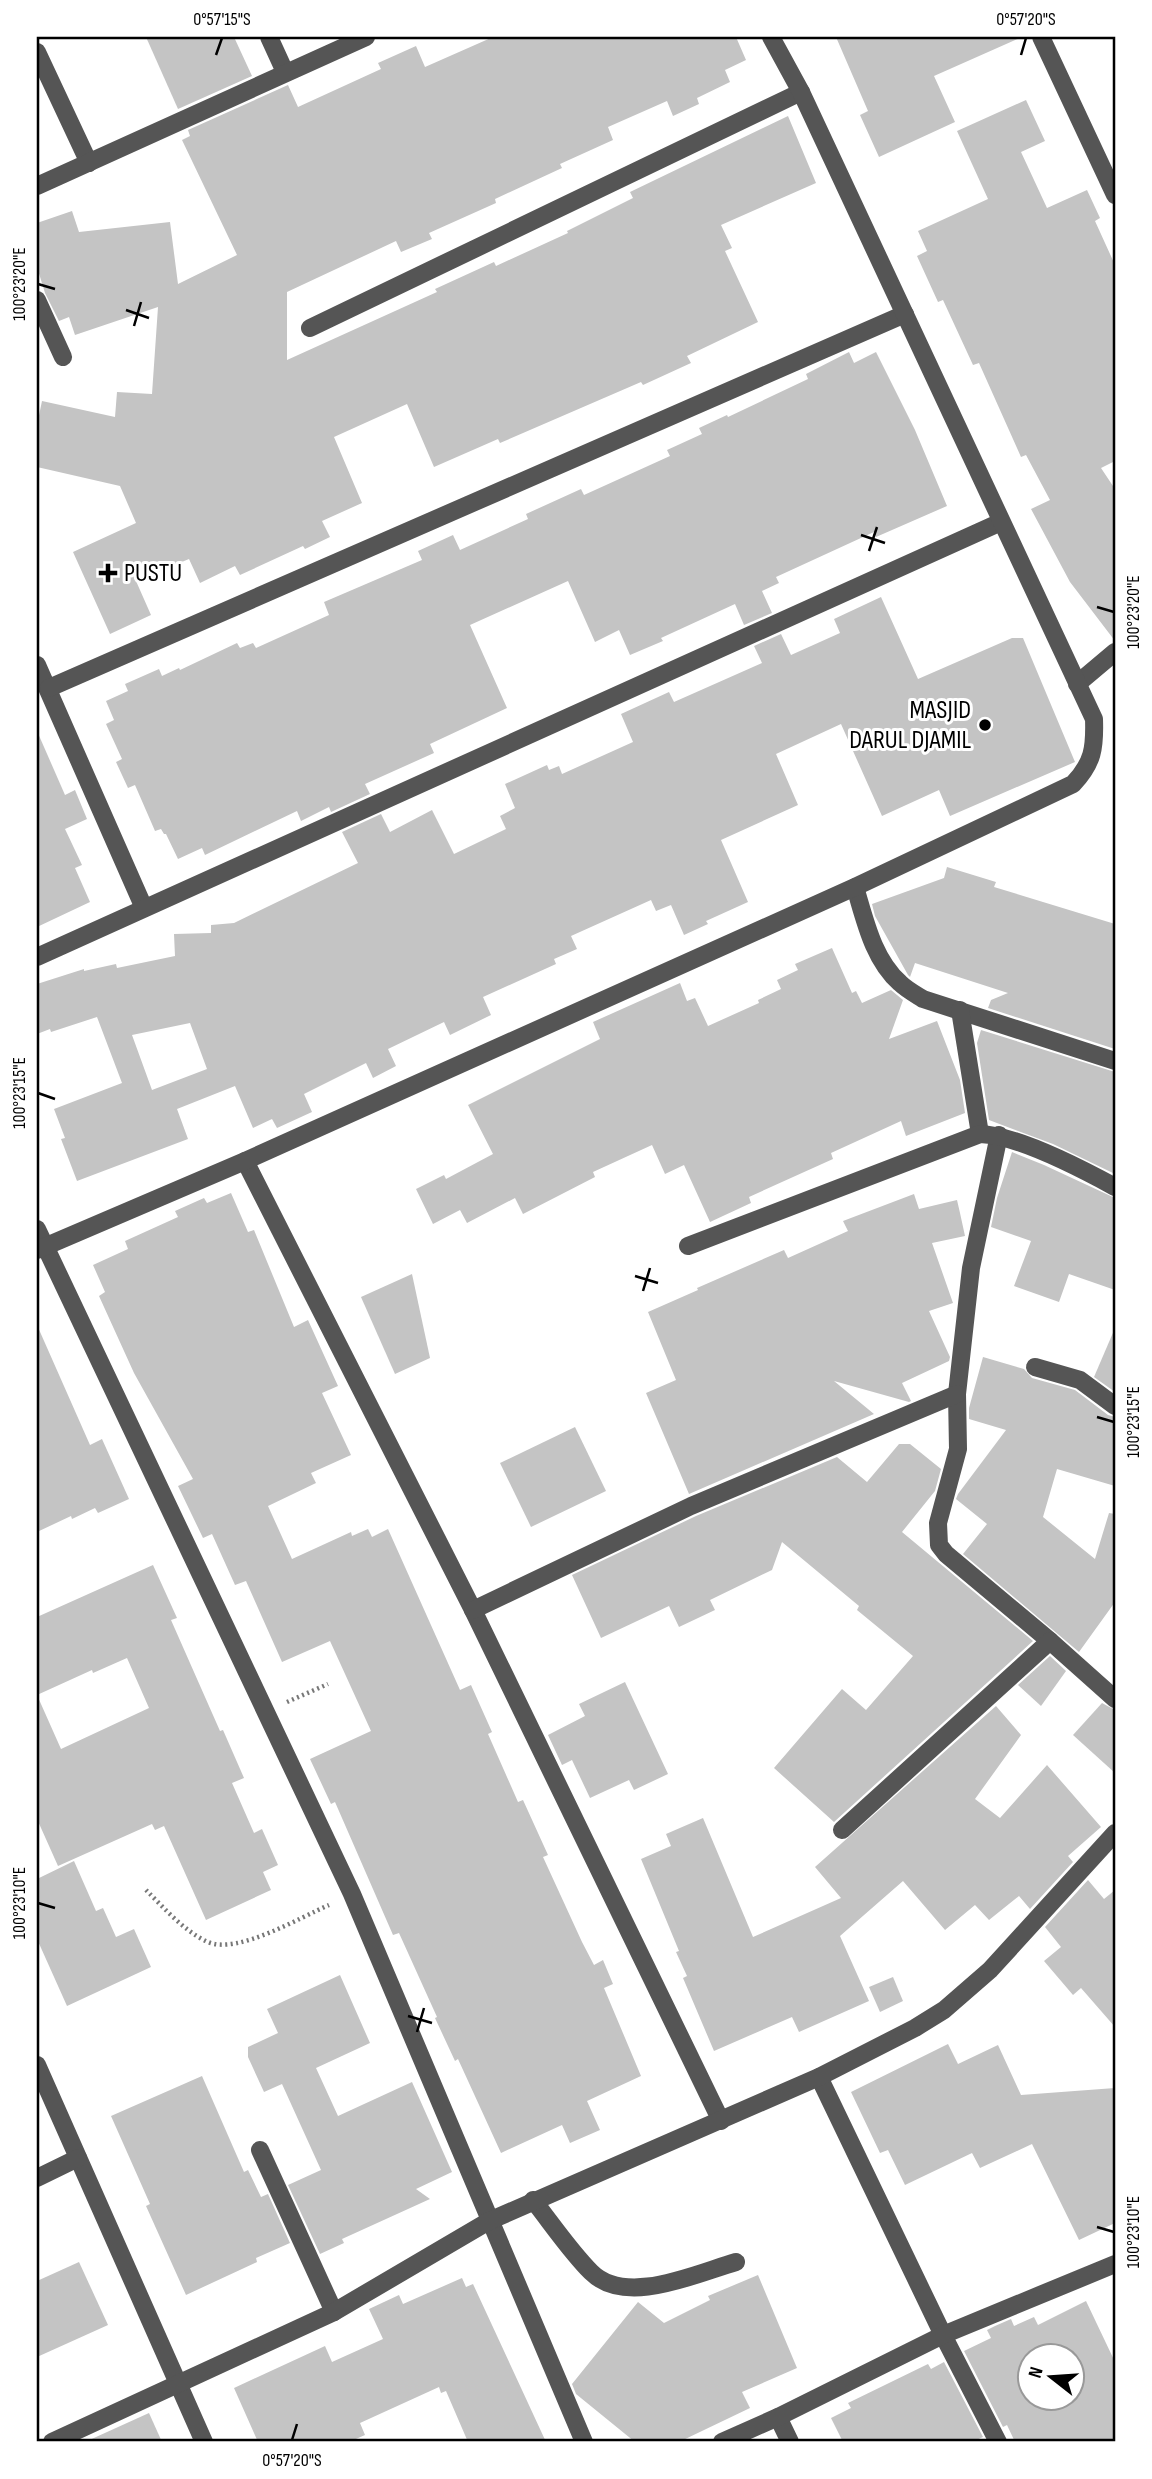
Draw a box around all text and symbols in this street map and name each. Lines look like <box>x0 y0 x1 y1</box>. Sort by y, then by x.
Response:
text: 0°57'15"S <box>193 9 251 30</box>
text: 0°57'20"S <box>996 9 1056 30</box>
text: 100°23'20"E <box>9 247 30 321</box>
place label: PUSTU <box>124 558 182 589</box>
marker: PUSTU <box>98 563 118 583</box>
text: 100°23'20"E <box>1123 575 1144 649</box>
place label: MASJID DARUL DJAMIL <box>849 695 971 756</box>
marker: MASJID DARUL DJAMIL <box>977 717 993 733</box>
text: 100°23'15"E <box>9 1057 30 1129</box>
text: 100°23'15"E <box>1123 1386 1144 1458</box>
text: 100°23'10"E <box>9 1867 30 1939</box>
text: 100°23'10"E <box>1123 2196 1144 2268</box>
north arrow <box>1016 2342 1086 2412</box>
text: N <box>1024 2364 1049 2381</box>
text: 0°57'20"S <box>262 2450 322 2471</box>

